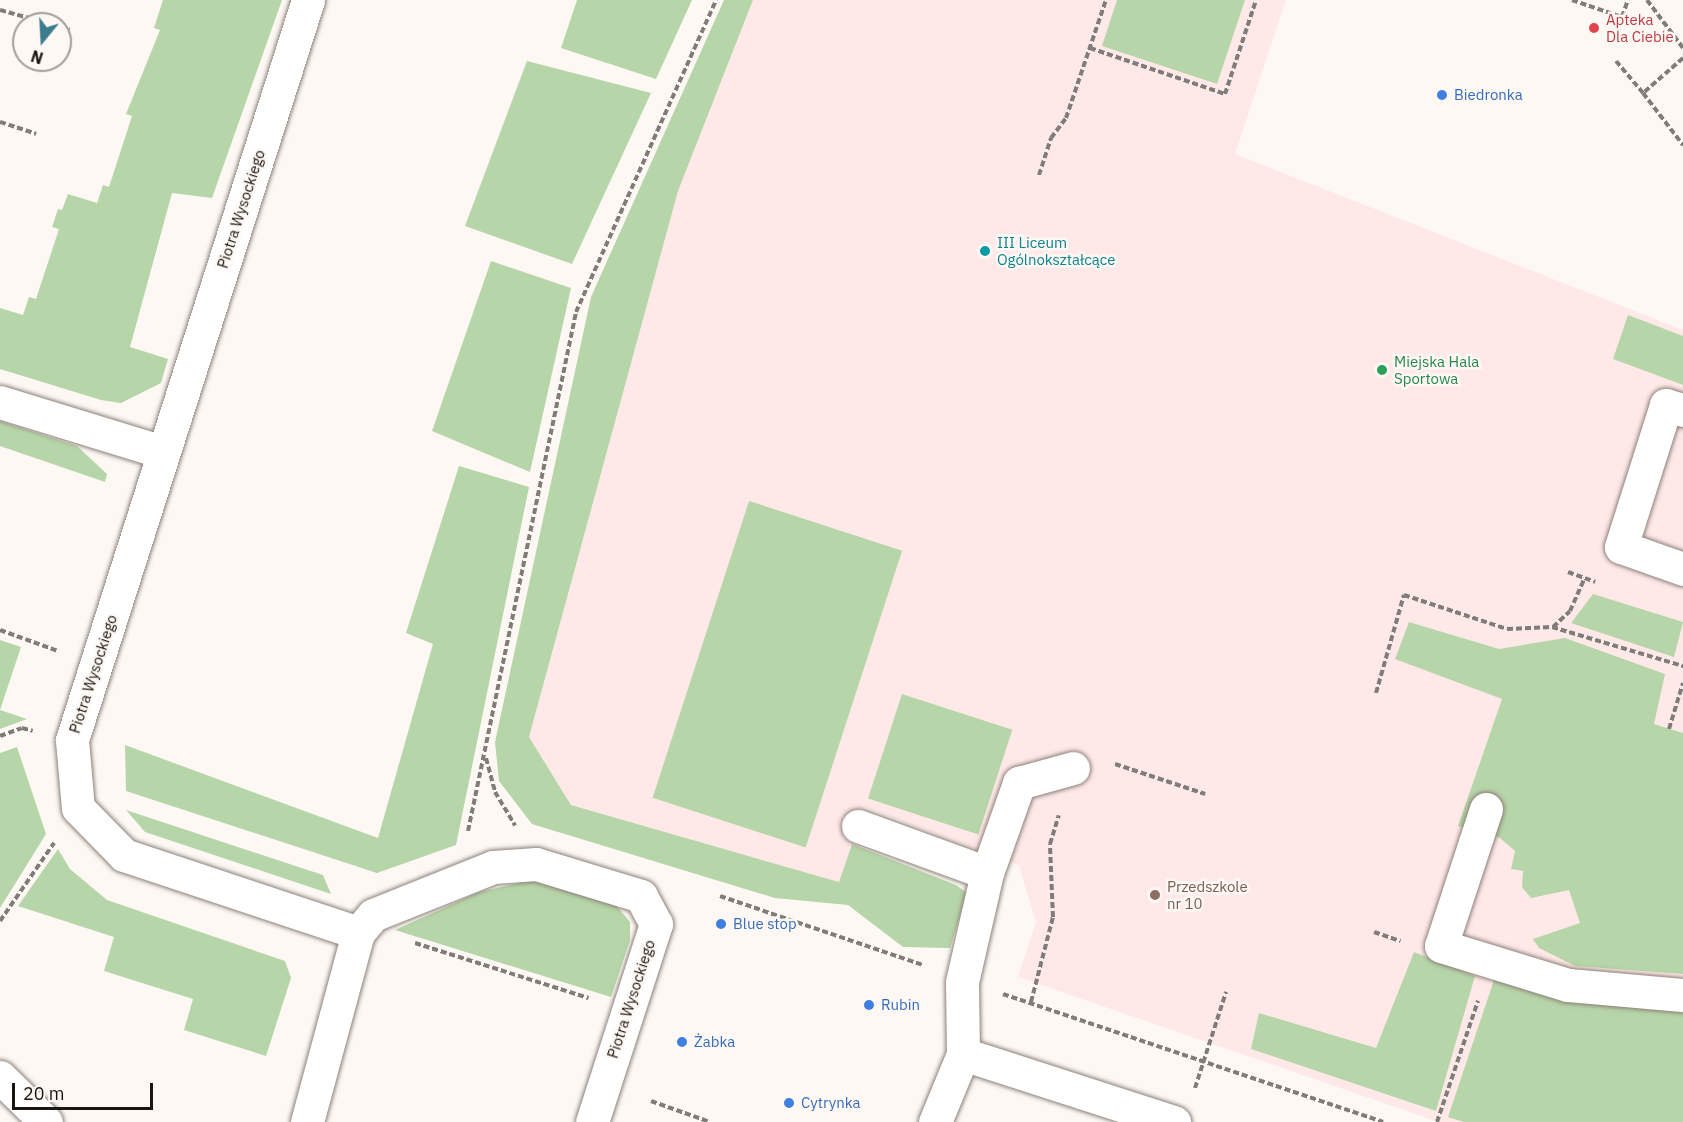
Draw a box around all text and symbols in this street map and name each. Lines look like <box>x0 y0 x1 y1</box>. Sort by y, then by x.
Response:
place label: Apteka Dla Ciebie <box>1606 10 1674 45</box>
north arrow <box>12 12 72 72</box>
marker: Apteka Dla Ciebie <box>1587 21 1601 35</box>
text: N <box>28 46 46 69</box>
place label: Biedronka <box>1454 86 1523 104</box>
marker: Biedronka <box>1435 88 1449 102</box>
street label: Piotra Wysockiego <box>213 147 269 271</box>
place label: III Liceum Ogólnokształcące <box>997 233 1115 268</box>
marker: III Liceum Ogólnokształcące <box>978 244 992 258</box>
place label: Miejska Hala Sportowa <box>1394 352 1479 387</box>
marker: Miejska Hala Sportowa <box>1375 363 1389 377</box>
street label: Piotra Wysockiego <box>65 612 121 736</box>
place label: Przedszkole nr 10 <box>1167 877 1248 912</box>
marker: Przedszkole nr 10 <box>1148 888 1162 902</box>
place label: Blue stop <box>733 915 797 933</box>
marker: Blue stop <box>714 917 728 931</box>
street label: Piotra Wysockiego <box>603 937 659 1061</box>
place label: Rubin <box>881 996 920 1014</box>
marker: Rubin <box>862 998 876 1012</box>
place label: Żabka <box>694 1033 735 1051</box>
marker: Żabka <box>675 1035 689 1049</box>
scale bar <box>15 1071 156 1109</box>
text: 20 m <box>23 1082 65 1105</box>
place label: Cytrynka <box>801 1094 861 1112</box>
marker: Cytrynka <box>782 1096 796 1110</box>

